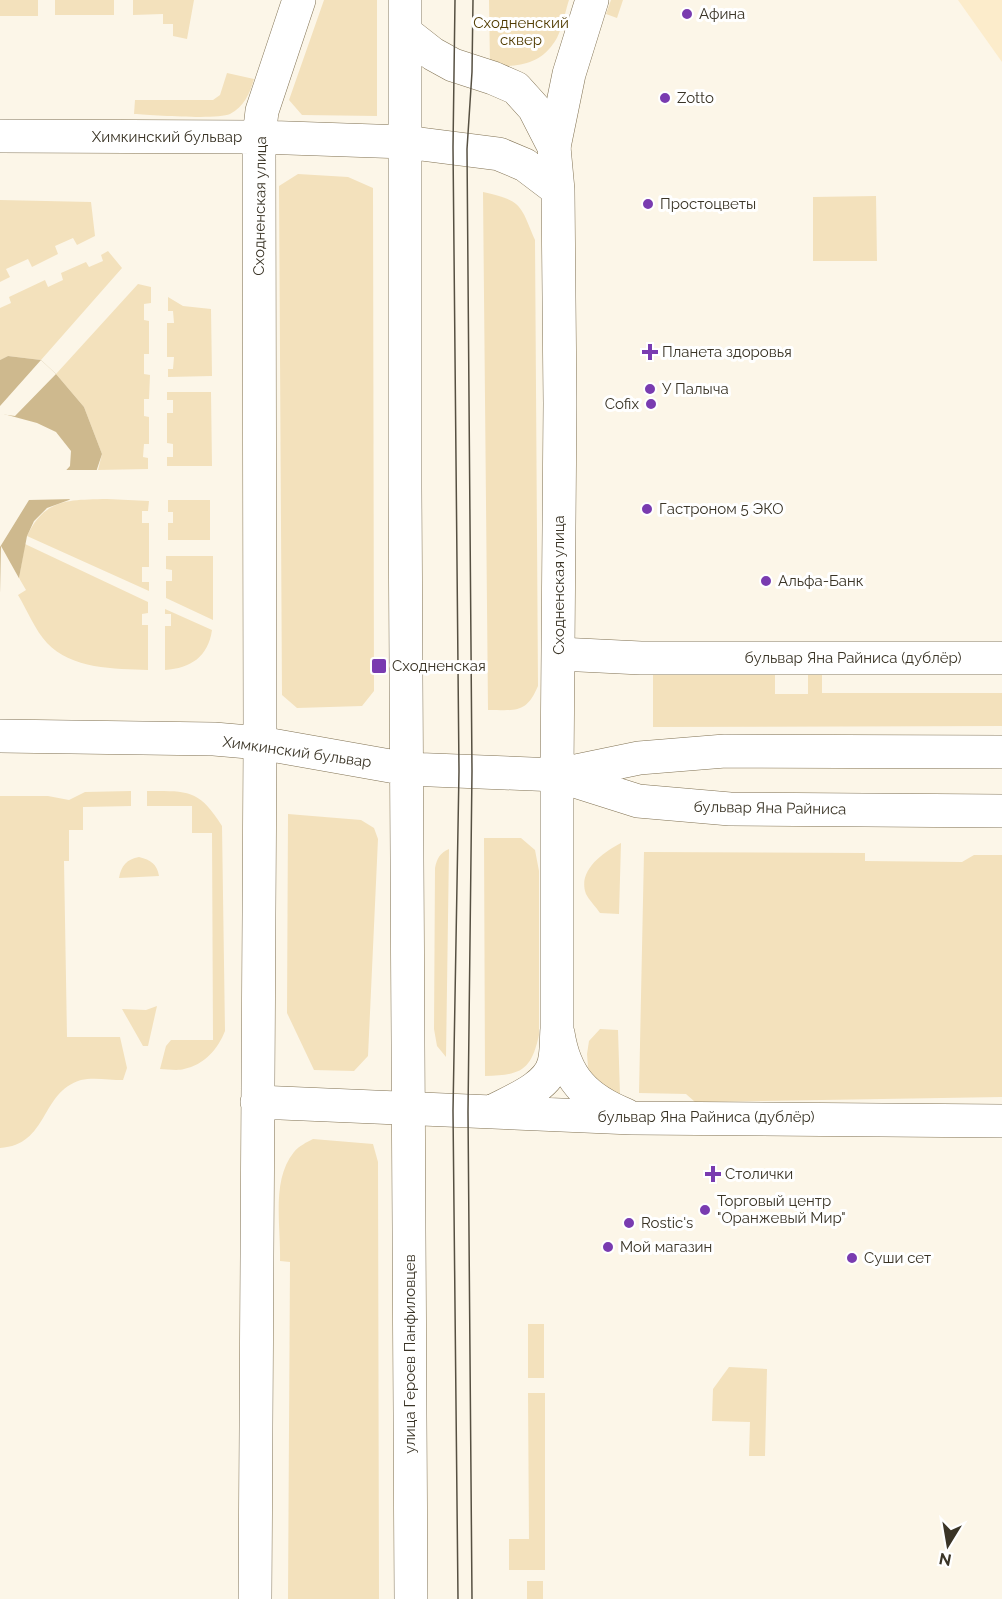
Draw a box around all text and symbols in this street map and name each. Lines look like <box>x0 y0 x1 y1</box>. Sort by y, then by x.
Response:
place label: Афина <box>699 5 745 23</box>
marker: Афина <box>680 7 694 21</box>
park label: Сходненский сквер <box>473 14 569 49</box>
place label: Zotto <box>677 89 714 107</box>
marker: Zotto <box>658 91 672 105</box>
street label: Химкинский бульвар <box>92 128 242 146</box>
street label: Сходненская улица <box>250 136 270 276</box>
place label: Простоцветы <box>660 195 756 213</box>
marker: Простоцветы <box>641 197 655 211</box>
place label: Планета здоровья <box>662 343 792 361</box>
marker: Планета здоровья <box>643 345 657 359</box>
place label: У Палыча <box>662 380 729 398</box>
marker: У Палыча <box>643 382 657 396</box>
place label: Cofix <box>605 395 639 413</box>
marker: Cofix <box>644 397 658 411</box>
place label: Гастроном 5 ЭКО <box>659 500 783 518</box>
marker: Гастроном 5 ЭКО <box>640 502 654 516</box>
street label: Сходненская улица <box>550 515 568 655</box>
place label: Альфа-Банк <box>778 572 864 590</box>
marker: Альфа-Банк <box>759 574 773 588</box>
street label: бульвар Яна Райниса (дублёр) <box>745 649 961 667</box>
marker: Сходненская <box>370 657 388 675</box>
place label: Сходненская <box>392 657 486 675</box>
street label: Химкинский бульвар <box>221 733 373 771</box>
street label: бульвар Яна Райниса <box>693 798 847 818</box>
street label: бульвар Яна Райниса (дублёр) <box>598 1108 814 1126</box>
place label: Столички <box>725 1165 793 1183</box>
marker: Столички <box>706 1167 720 1181</box>
place label: Торговый центр "Оранжевый Мир" <box>717 1192 846 1227</box>
marker: Торговый центр "Оранжевый Мир" <box>698 1203 712 1217</box>
place label: Rostic's <box>641 1214 693 1232</box>
marker: Rostic's <box>622 1216 636 1230</box>
place label: Мой магазин <box>620 1238 712 1256</box>
marker: Мой магазин <box>601 1240 615 1254</box>
place label: Суши сет <box>864 1249 931 1267</box>
marker: Суши сет <box>845 1251 859 1265</box>
street label: улица Героев Панфиловцев <box>401 1254 419 1454</box>
north arrow <box>918 1515 978 1575</box>
text: N <box>937 1549 953 1570</box>

